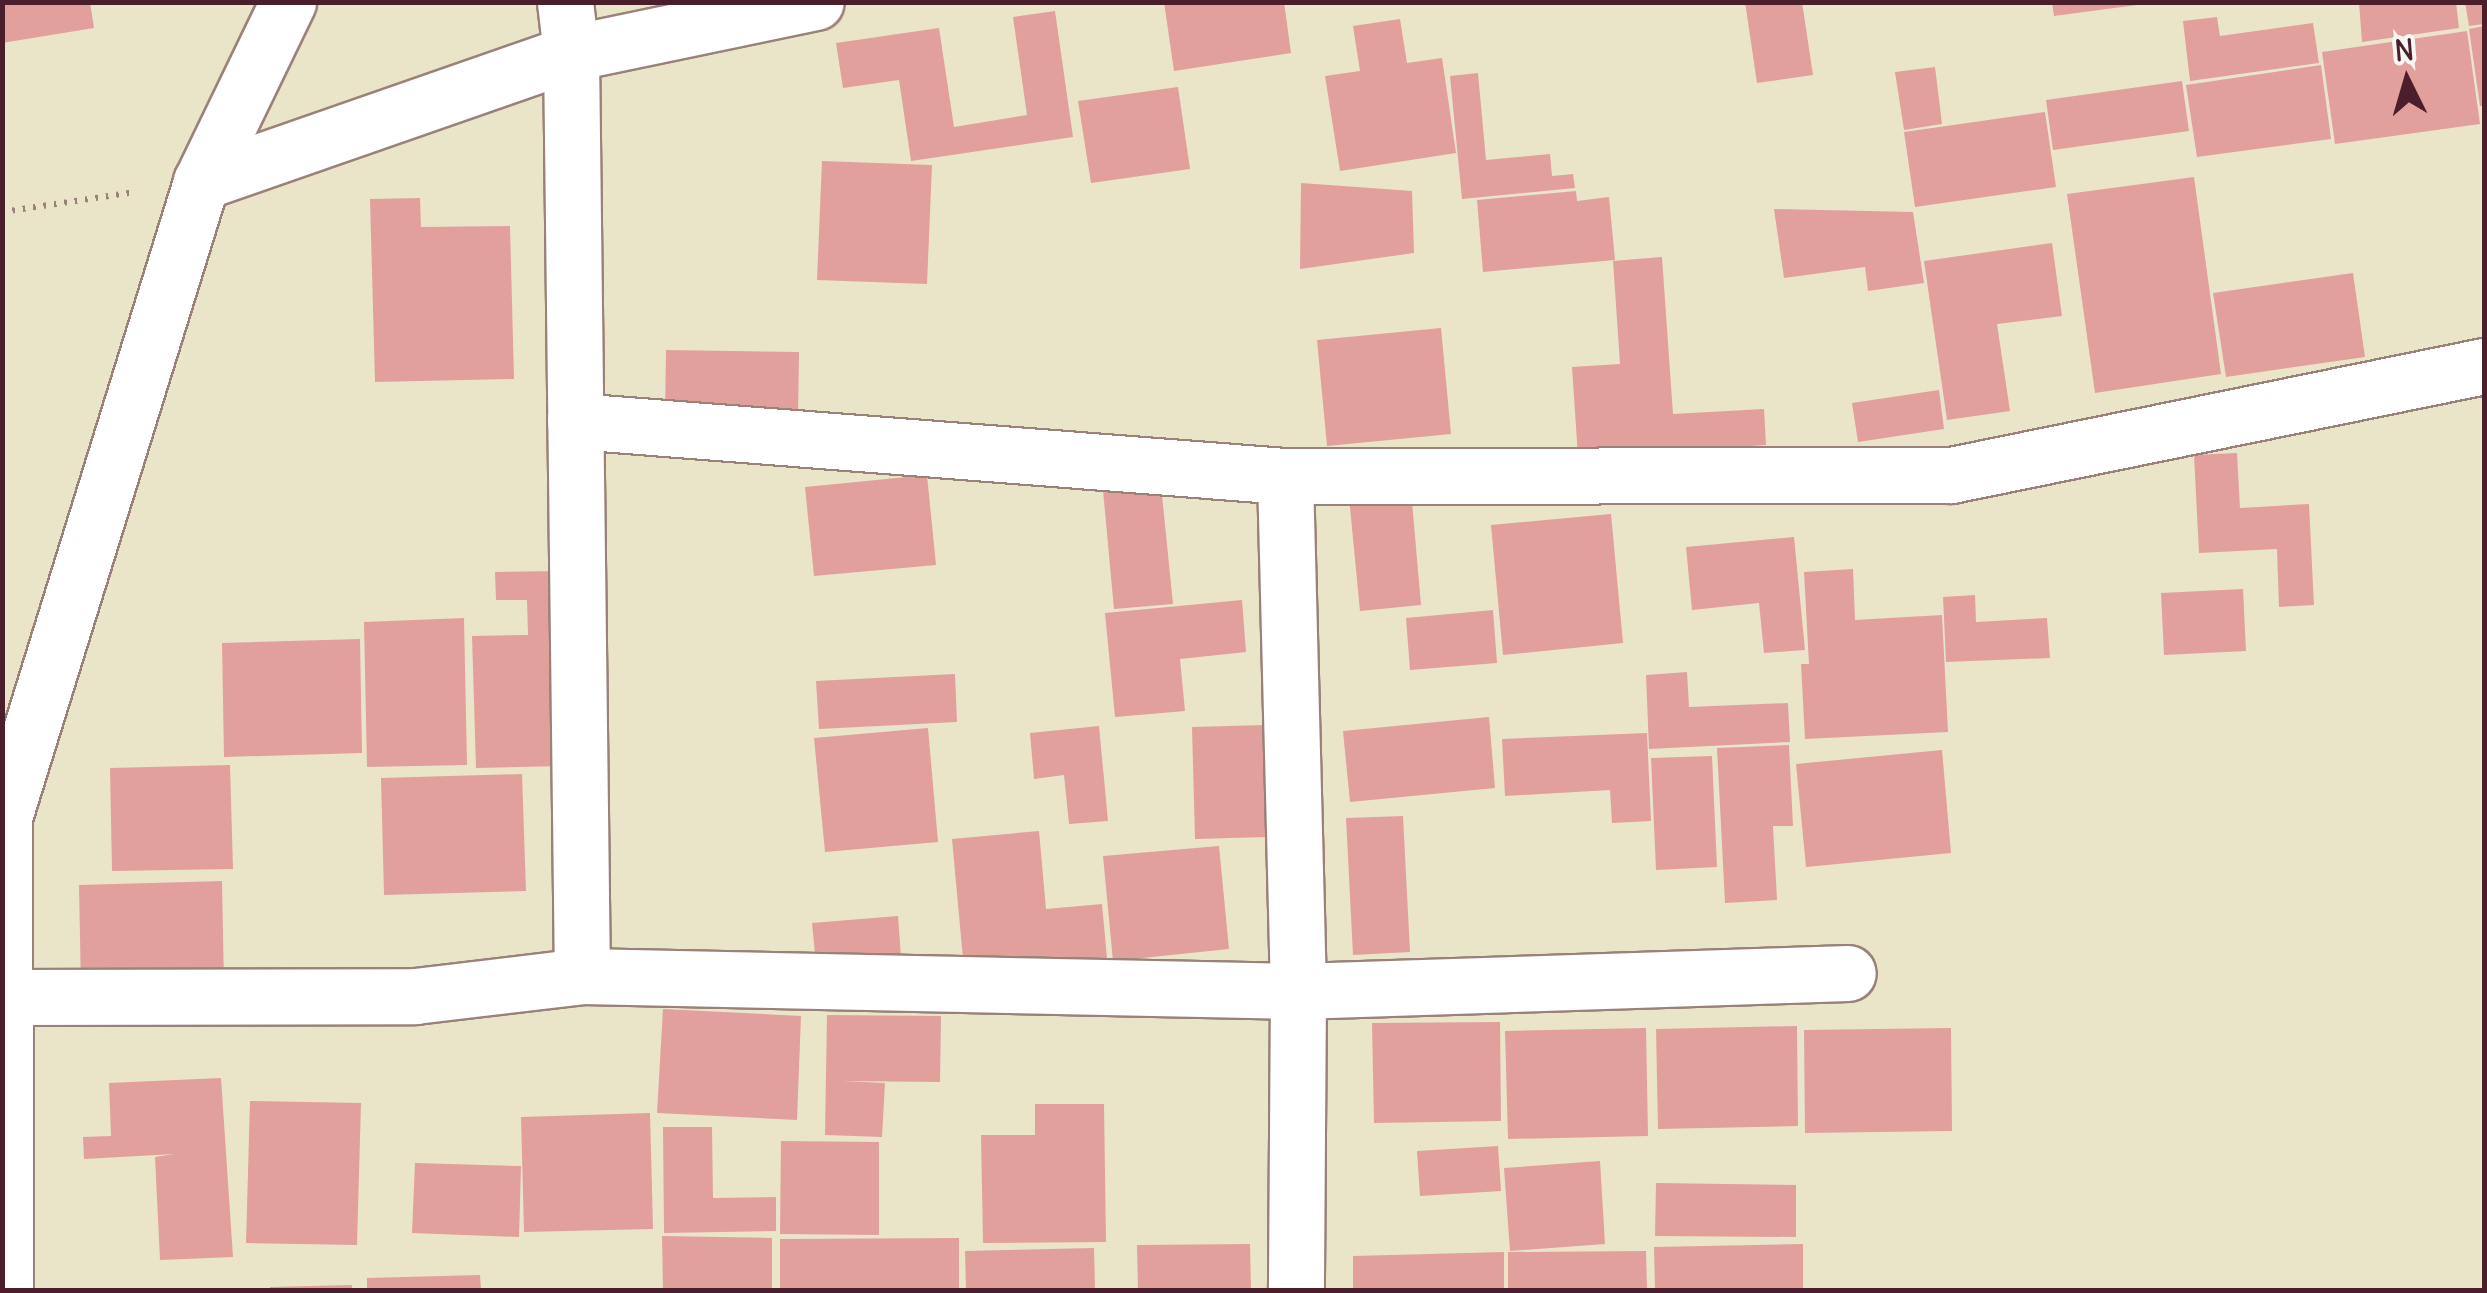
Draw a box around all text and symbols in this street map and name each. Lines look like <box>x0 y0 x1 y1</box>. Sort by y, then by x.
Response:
north arrow <box>2357 30 2457 130</box>
text: N <box>2393 31 2416 69</box>

